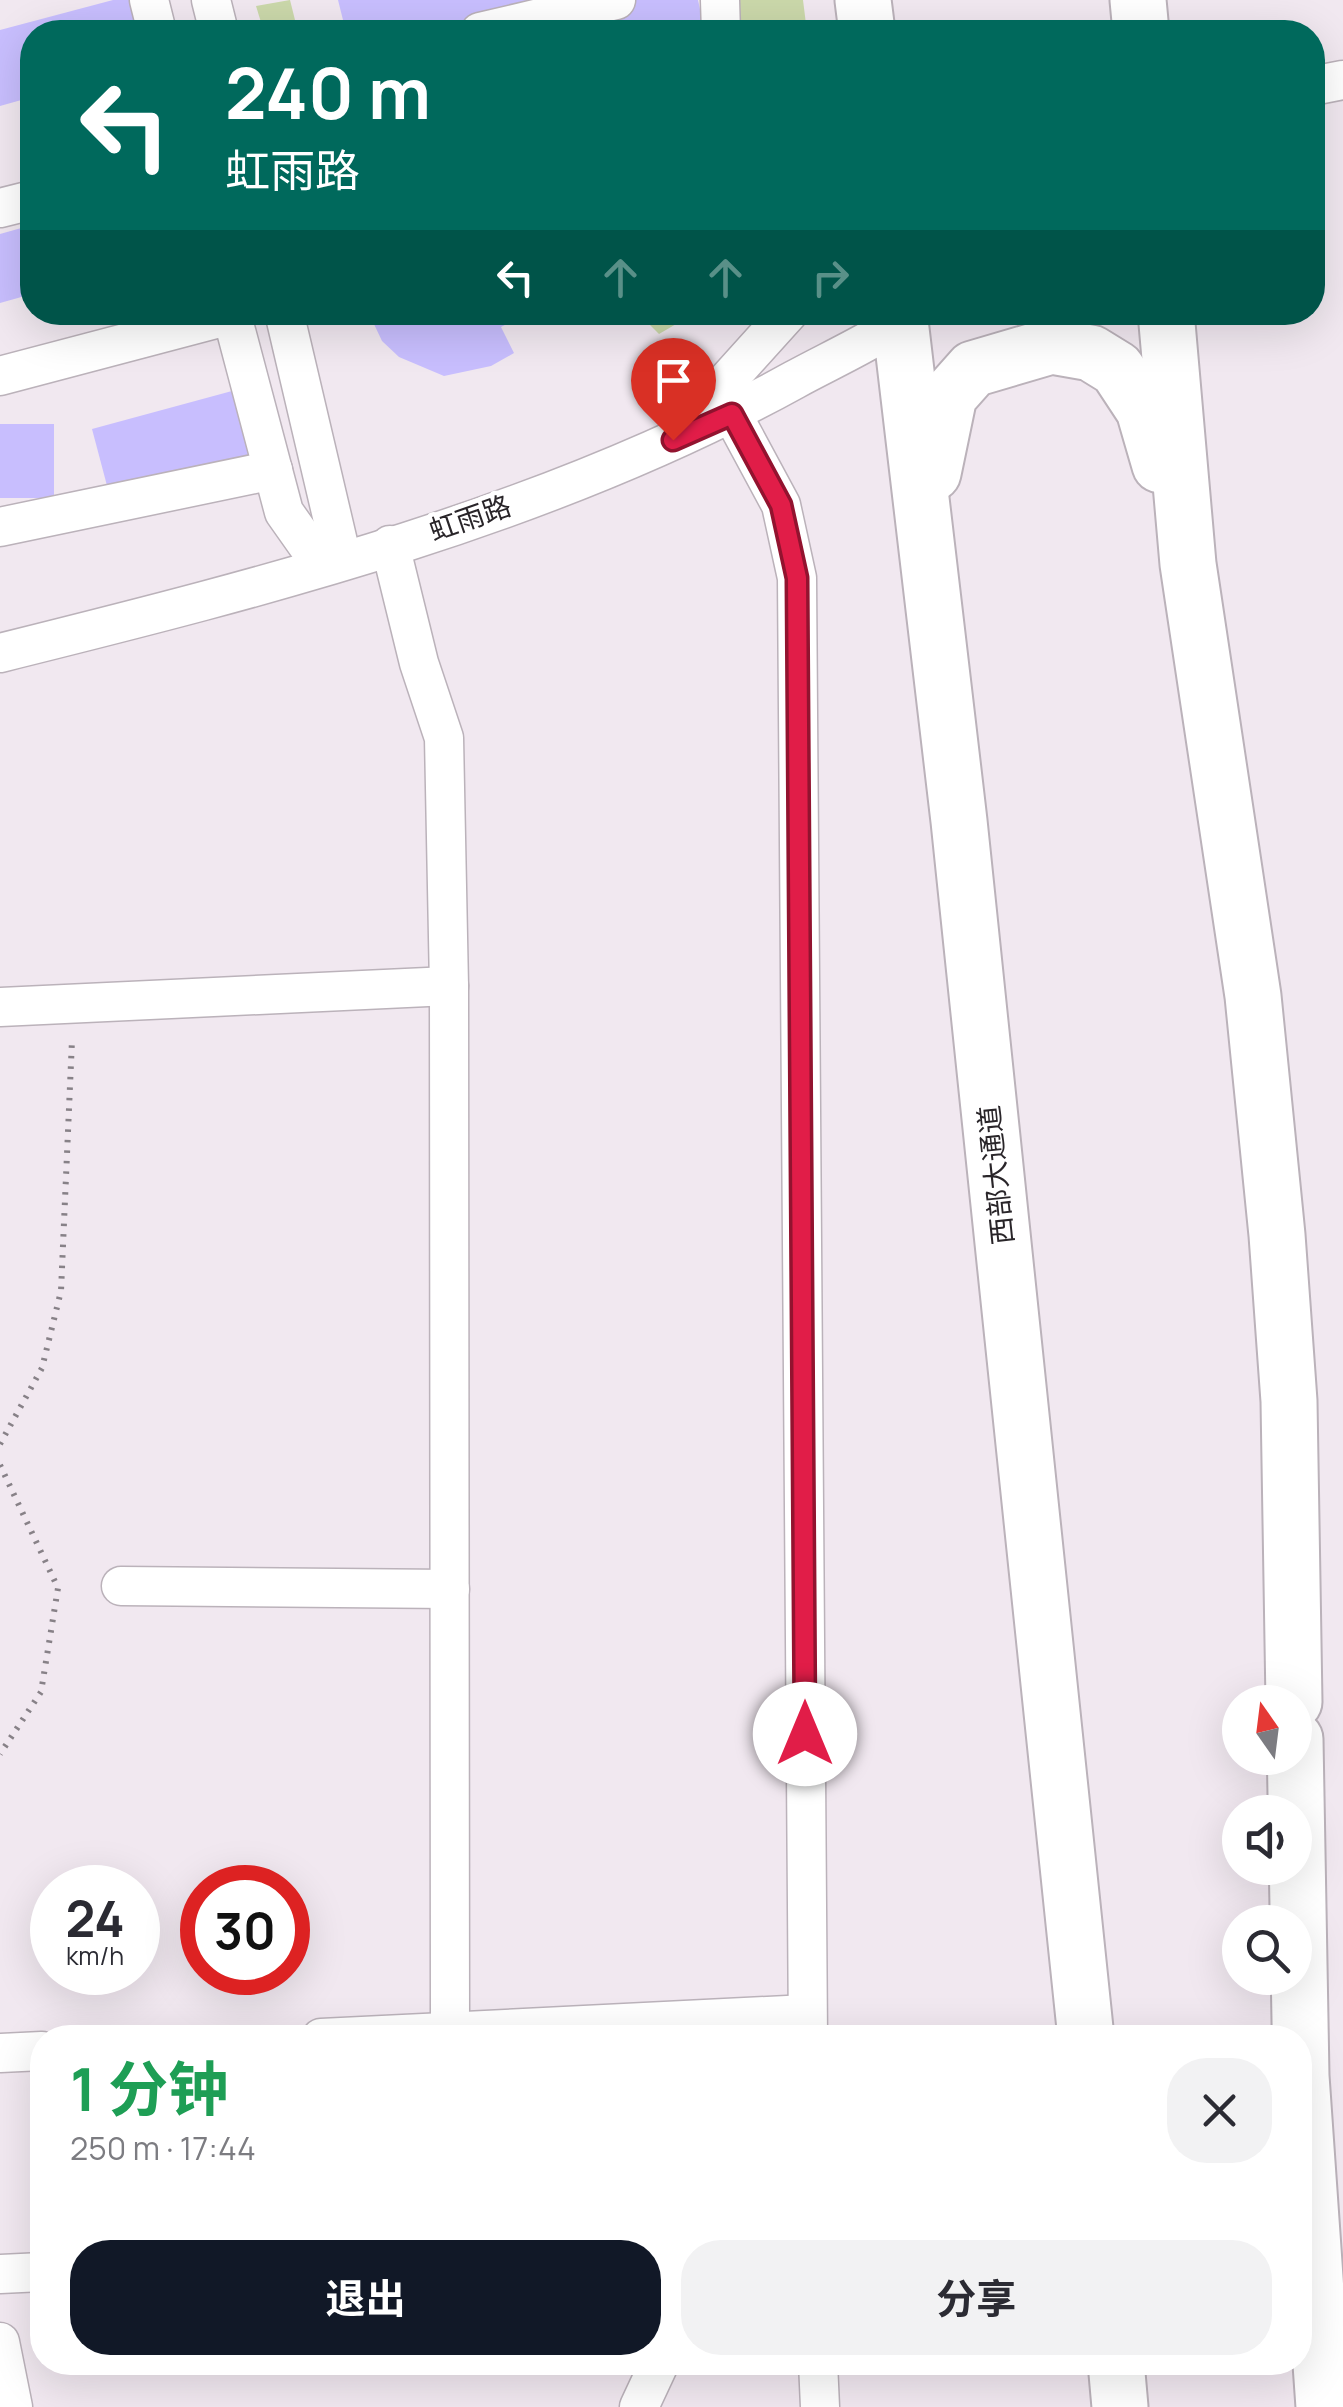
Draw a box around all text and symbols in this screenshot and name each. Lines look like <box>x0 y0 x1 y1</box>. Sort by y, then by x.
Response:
text: 240 m <box>225 44 431 140</box>
icon: left <box>60 60 190 190</box>
text: 虹雨路 <box>225 139 360 201</box>
icon: left <box>488 250 543 305</box>
icon: ahead <box>593 250 648 305</box>
icon: ahead <box>698 250 753 305</box>
icon: right <box>803 250 858 305</box>
pin <box>631 338 716 441</box>
icon: arrive <box>646 353 701 408</box>
street label: 虹雨路 <box>424 485 516 549</box>
street label: 西部大通道 <box>969 1103 1021 1247</box>
position arrow <box>753 1682 857 1786</box>
north arrow <box>1222 1685 1312 1775</box>
map controls <box>1222 1685 1312 1995</box>
button: sound <box>1222 1795 1312 1885</box>
speed limit sign: 30 <box>180 1865 310 1995</box>
text: 24 <box>65 1884 125 1952</box>
button: search <box>1222 1905 1312 1995</box>
text: km/h <box>66 1938 124 1973</box>
text: 1 分钟 <box>70 2047 228 2129</box>
button: close <box>1167 2058 1272 2163</box>
text: 250 m · 17:44 <box>70 2126 256 2170</box>
button: 退出 <box>70 2240 661 2355</box>
button: 分享 <box>681 2240 1272 2355</box>

